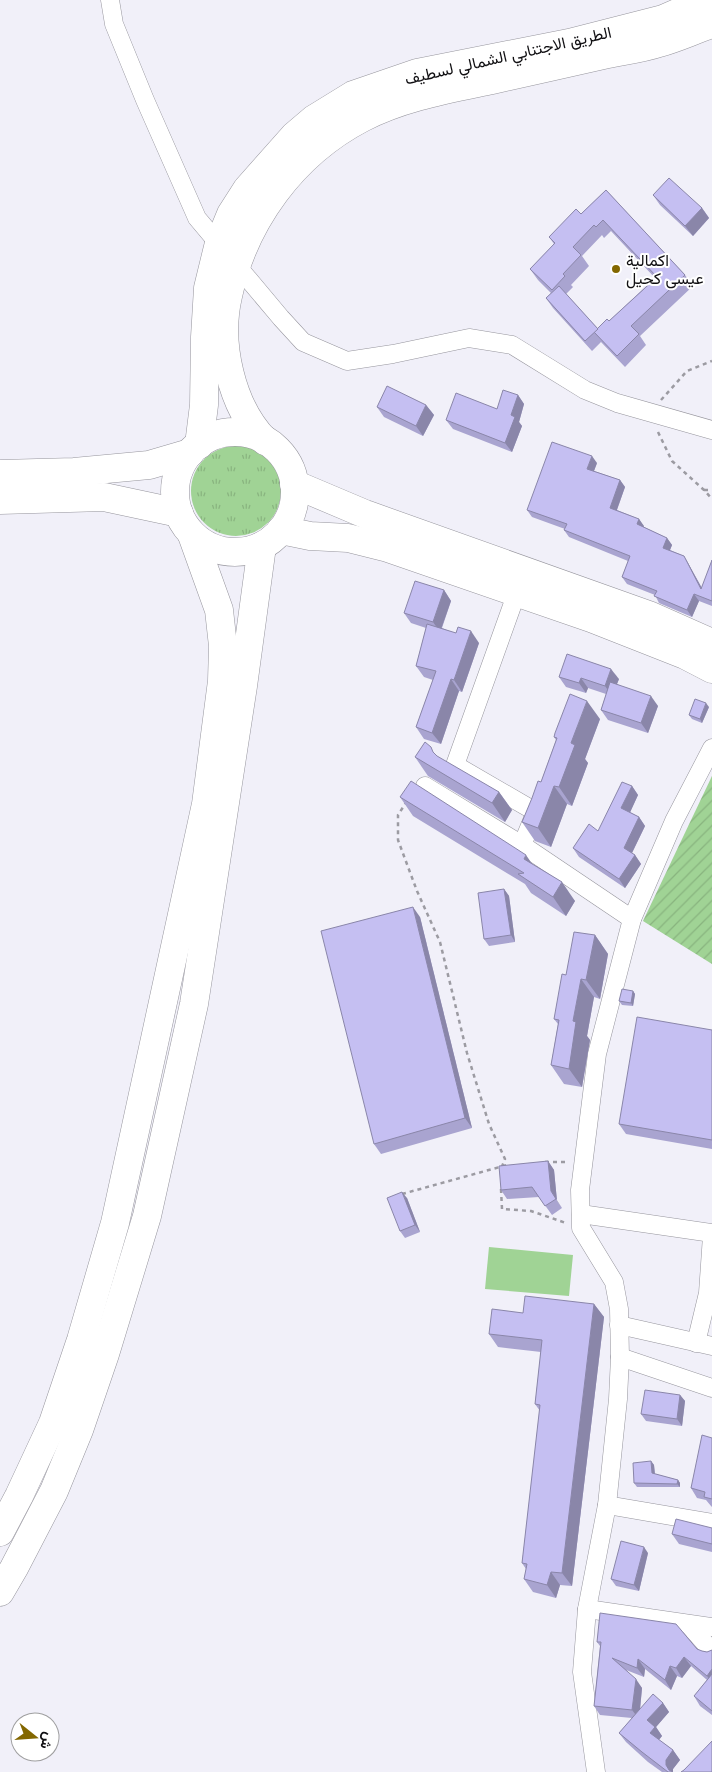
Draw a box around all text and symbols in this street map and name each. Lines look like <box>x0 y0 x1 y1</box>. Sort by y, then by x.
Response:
street label: الطريق الاجتنابي الشمالي لسطيف <box>403 23 614 92</box>
place label: اكمالية عيسى كحيل <box>626 252 704 289</box>
marker: اكمالية عيسى كحيل <box>610 263 622 275</box>
north arrow <box>10 1712 60 1762</box>
text: ش <box>36 1730 58 1751</box>

